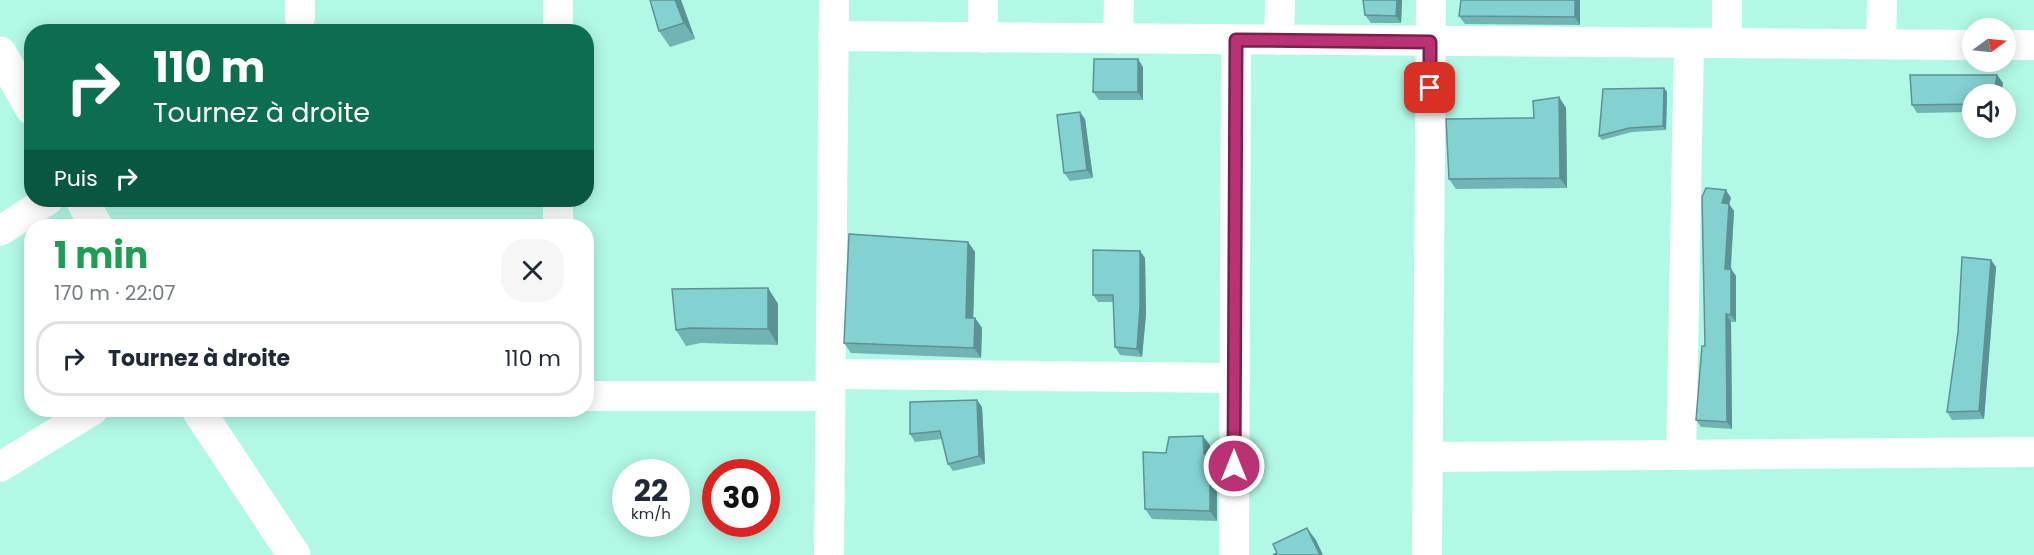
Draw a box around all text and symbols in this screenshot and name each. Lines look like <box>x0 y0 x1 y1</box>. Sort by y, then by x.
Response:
north arrow <box>1962 18 2016 72</box>
map controls <box>1962 18 2016 138</box>
text: 110 m <box>153 38 265 97</box>
icon: right <box>54 48 132 126</box>
pin <box>1404 62 1455 113</box>
icon: arrive <box>1413 71 1446 104</box>
button: sound <box>1962 84 2016 138</box>
text: Tournez à droite <box>153 94 370 131</box>
icon: right <box>110 162 143 195</box>
text: Puis <box>54 163 98 194</box>
text: 1 min <box>54 230 148 281</box>
button: close <box>501 239 564 302</box>
text: 170 m · 22:07 <box>54 279 175 307</box>
icon: right <box>57 342 90 375</box>
text: Tournez à droite <box>108 343 290 374</box>
text: 110 m <box>505 343 561 374</box>
position arrow <box>1202 434 1266 498</box>
speed limit sign: 30 <box>702 459 780 537</box>
text: 22 <box>634 469 668 512</box>
text: km/h <box>631 503 671 524</box>

